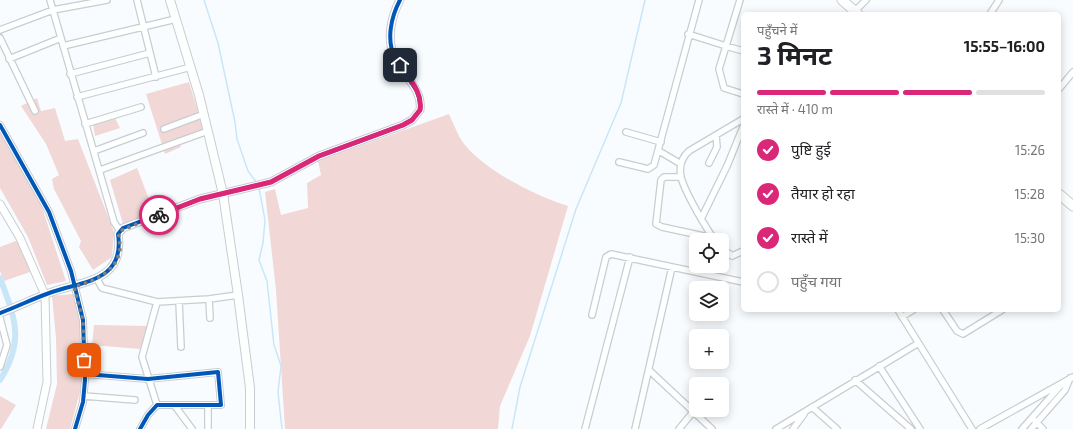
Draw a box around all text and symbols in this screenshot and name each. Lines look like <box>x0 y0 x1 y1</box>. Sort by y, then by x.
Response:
text: पहुँचने में <box>757 22 797 38</box>
text: 15:55–16:00 <box>964 37 1045 55</box>
text: 3 मिनट <box>757 39 832 70</box>
pin <box>383 48 417 82</box>
icon: home <box>389 54 411 76</box>
text: रास्ते में · 410 m <box>757 101 833 117</box>
icon: check <box>757 139 779 161</box>
text: पुष्टि हुई <box>791 140 831 158</box>
text: 15:26 <box>1015 142 1045 158</box>
icon: check <box>757 183 779 205</box>
text: तैयार हो रहा <box>791 184 855 202</box>
text: 15:28 <box>1015 186 1045 202</box>
courier <box>139 195 179 235</box>
icon: bike <box>148 204 170 226</box>
icon: check <box>757 227 779 249</box>
text: रास्ते में <box>791 228 828 246</box>
text: 15:30 <box>1015 230 1045 246</box>
map controls <box>689 233 729 417</box>
button: locate <box>689 233 729 273</box>
text: पहुँच गया <box>791 272 841 290</box>
button: layers <box>689 281 729 321</box>
button: + <box>689 329 729 369</box>
pin <box>67 343 101 377</box>
icon: bag <box>73 349 95 371</box>
button: − <box>689 377 729 417</box>

